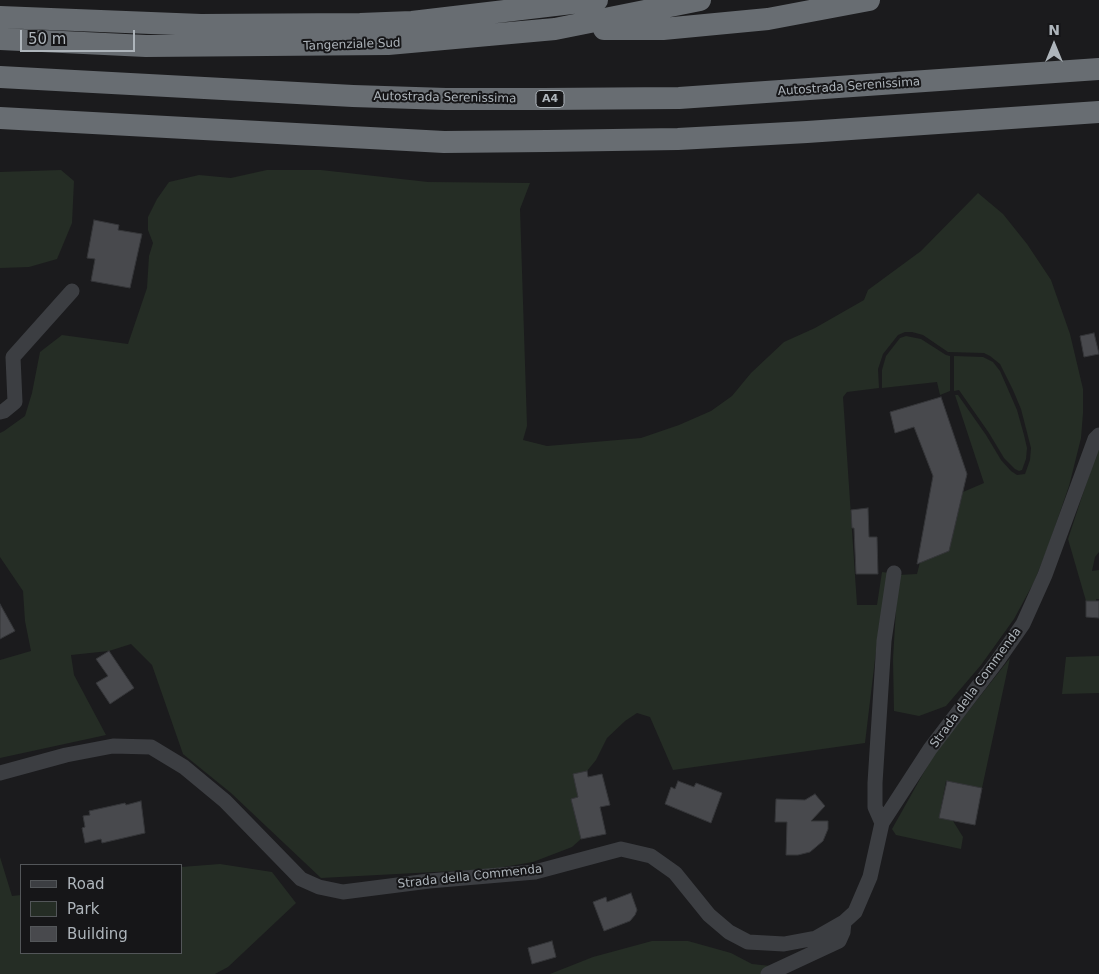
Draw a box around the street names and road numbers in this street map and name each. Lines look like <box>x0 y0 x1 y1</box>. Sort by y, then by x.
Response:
street label: Tangenziale Sud <box>303 36 401 54</box>
street label: Autostrada Serenissima <box>777 75 921 99</box>
street label: Autostrada Serenissima <box>374 90 516 106</box>
road number: A4 <box>536 90 564 108</box>
street label: Strada della Commenda <box>927 625 1025 751</box>
street label: Strada della Commenda <box>397 862 543 892</box>

